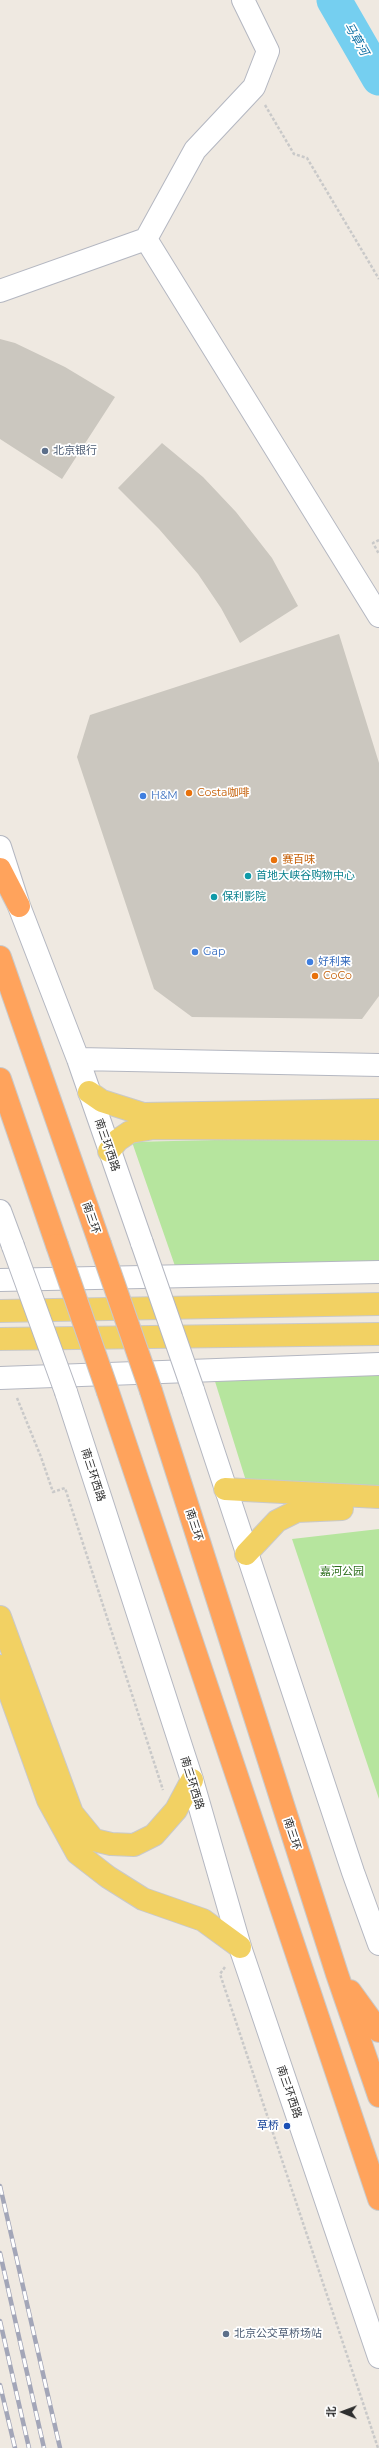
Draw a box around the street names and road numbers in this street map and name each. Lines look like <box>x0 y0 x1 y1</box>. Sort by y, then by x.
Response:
street label: 南三环西路 <box>92 1117 122 1173</box>
street label: 南三环 <box>79 1200 103 1236</box>
street label: 南三环西路 <box>78 1447 108 1503</box>
street label: 南三环 <box>183 1507 205 1543</box>
street label: 南三环西路 <box>178 1755 206 1811</box>
street label: 南三环 <box>281 1816 303 1852</box>
street label: 南三环西路 <box>274 2064 304 2120</box>

